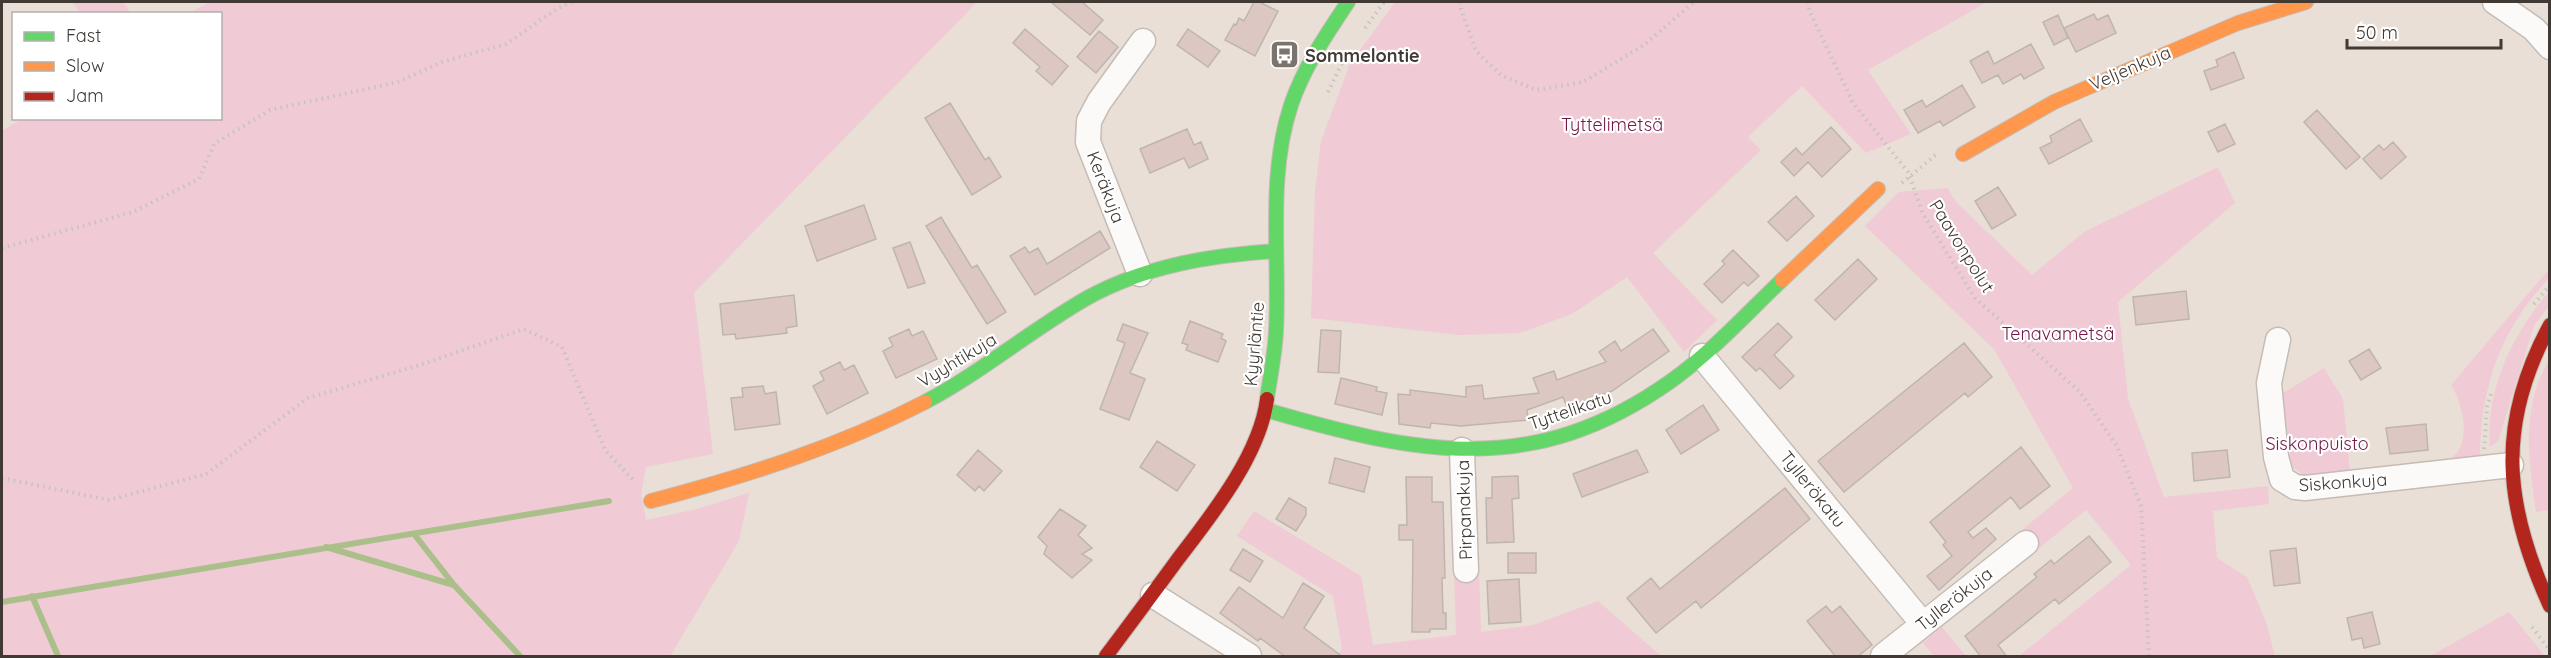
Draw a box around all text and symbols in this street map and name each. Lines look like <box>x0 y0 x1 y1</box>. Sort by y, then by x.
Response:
legend <box>12 12 222 120</box>
scale bar <box>2347 12 2502 50</box>
text: 50 m <box>2356 21 2398 44</box>
text: Fast <box>66 24 101 47</box>
bus stop icon: Sommelontie <box>1268 39 1300 71</box>
street label: Veljenkuja <box>2086 40 2174 96</box>
place label: Sommelontie <box>1305 44 1420 67</box>
text: Slow <box>66 54 104 77</box>
text: Jam <box>66 84 104 107</box>
park label: Tyttelimetsä <box>1561 113 1663 136</box>
street label: Keräkuja <box>1082 148 1130 226</box>
street label: Paavonpolut <box>1924 195 2000 297</box>
street label: Kyyrläntie <box>1239 301 1269 387</box>
park label: Tenavametsä <box>2002 322 2114 345</box>
street label: Vyyhtikuja <box>913 327 1001 393</box>
street label: Tyttelikatu <box>1525 385 1615 435</box>
park label: Siskonpuisto <box>2265 432 2369 455</box>
street label: Tyllerökatu <box>1775 446 1851 532</box>
street label: Pirpanakuja <box>1451 460 1477 560</box>
street label: Siskonkuja <box>2298 467 2388 497</box>
street label: Tyllerökuja <box>1911 562 1997 636</box>

